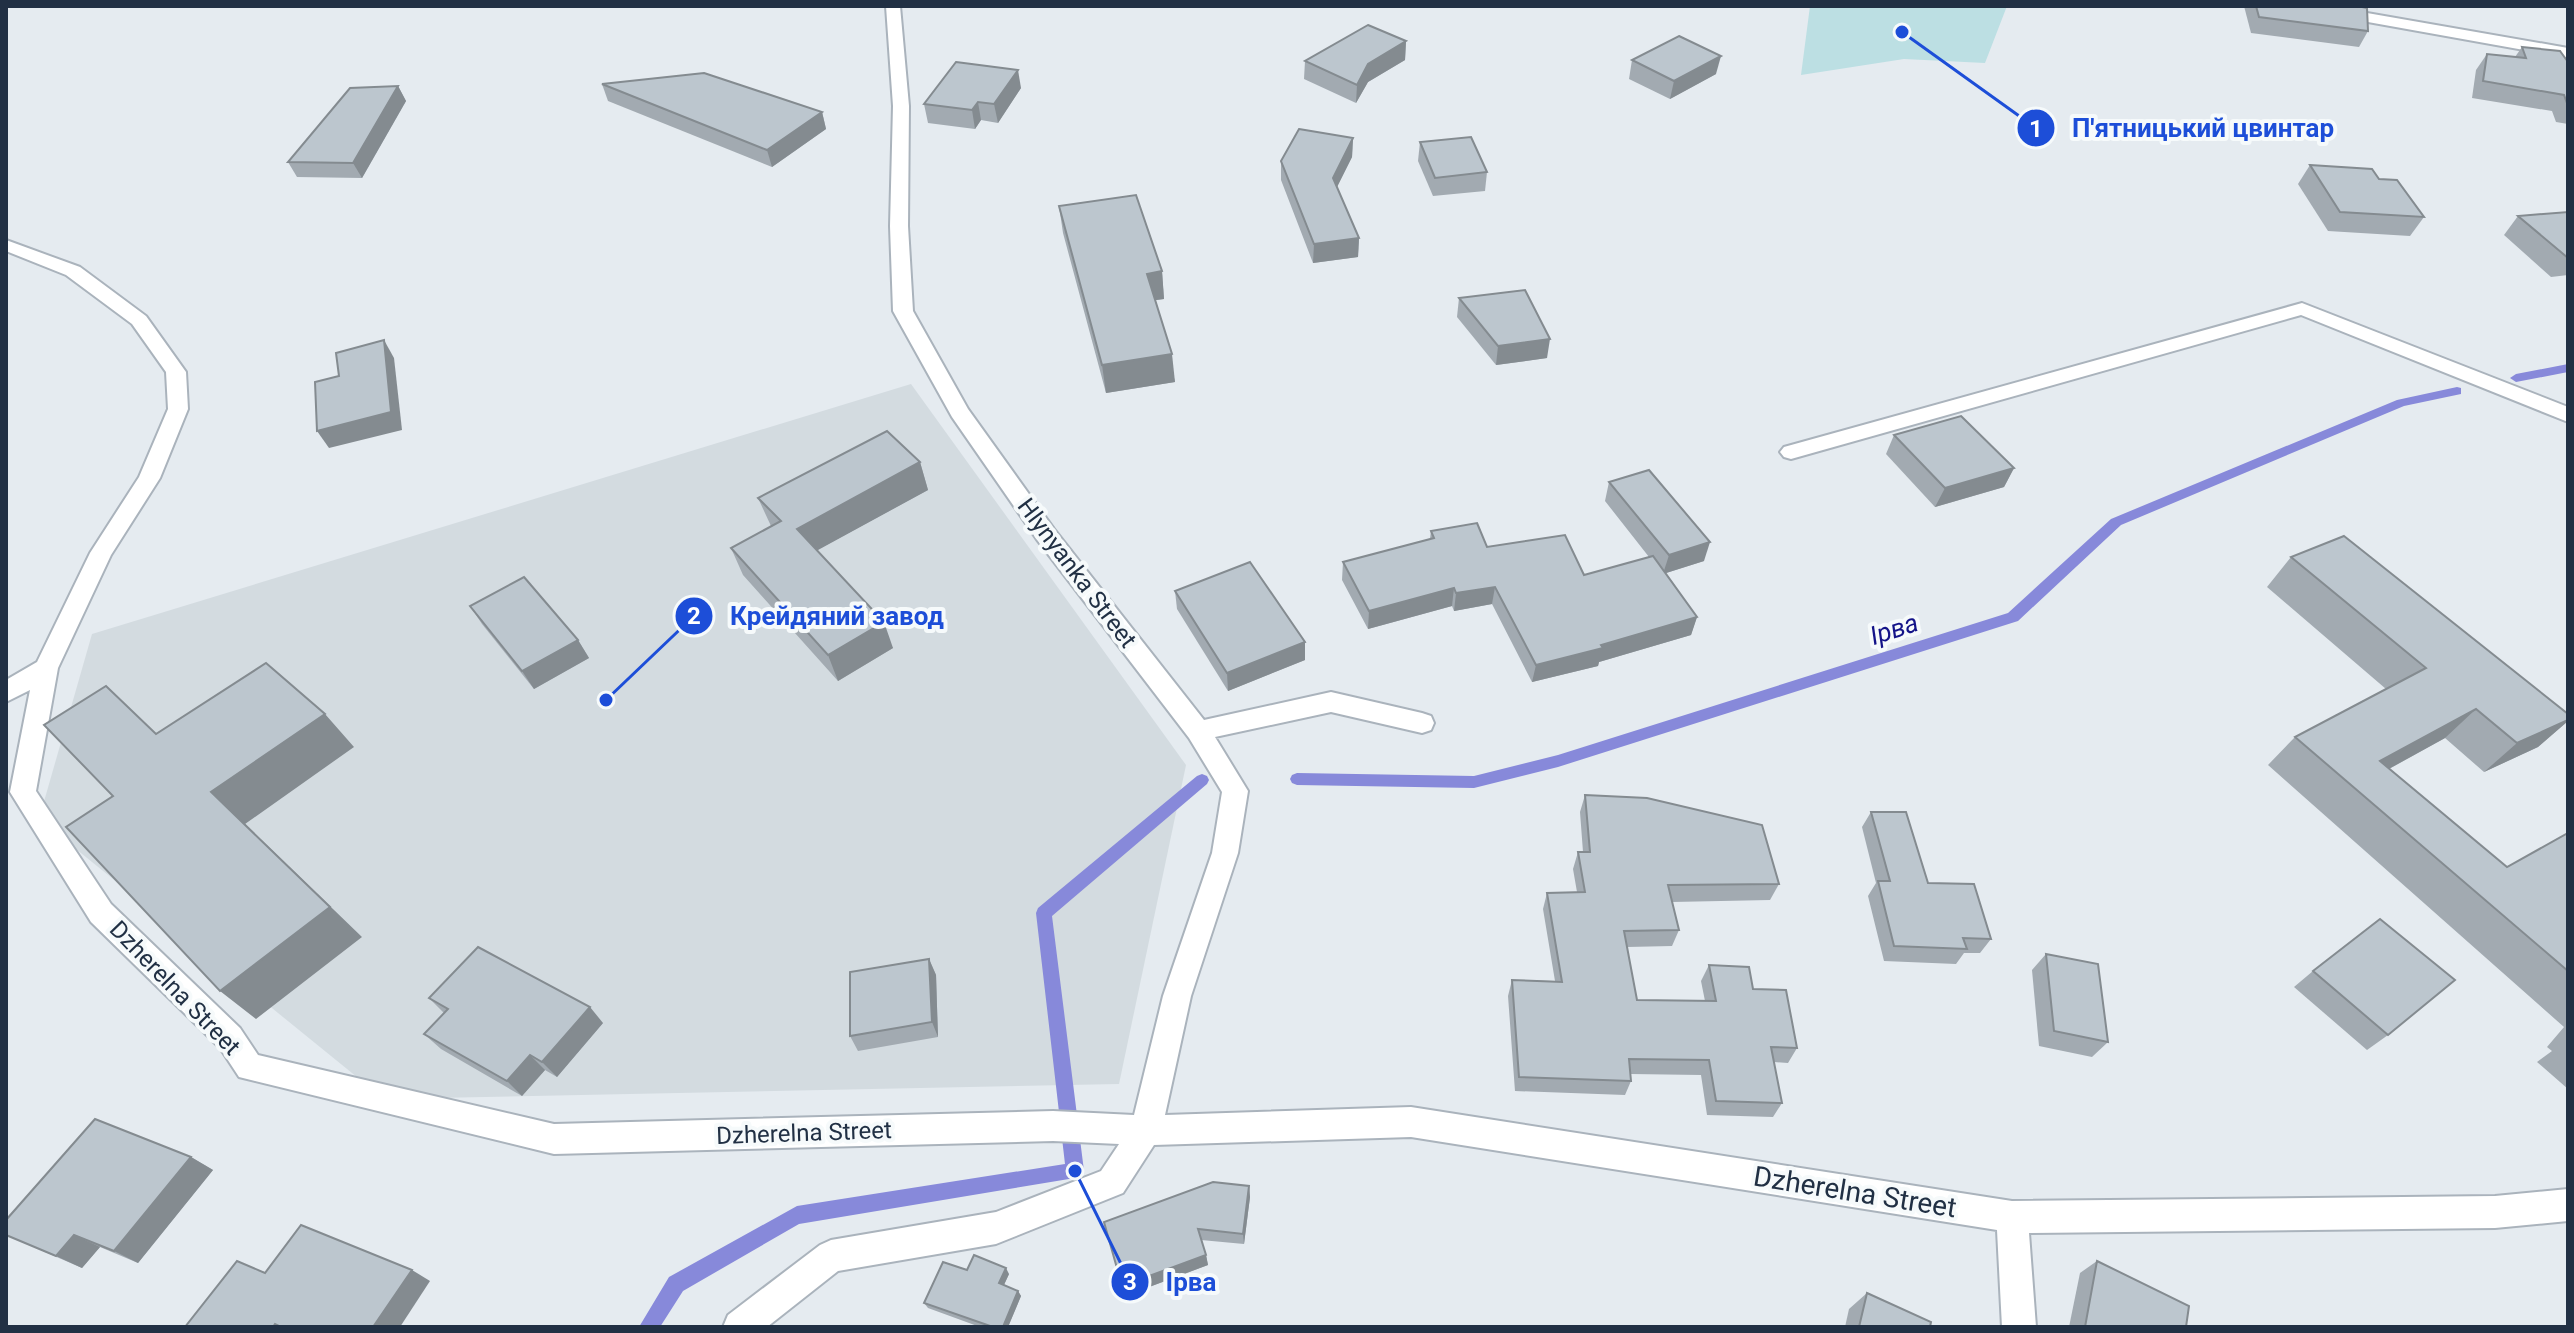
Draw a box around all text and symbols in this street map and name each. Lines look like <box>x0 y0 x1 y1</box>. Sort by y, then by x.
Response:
callout: П'ятницький цвинтар <box>2016 103 2351 153</box>
text: П'ятницький цвинтар <box>2072 113 2334 143</box>
text: 1 <box>2029 115 2043 143</box>
street label: Hlynyanka Street <box>1012 493 1142 653</box>
callout: Крейдяний завод <box>674 591 960 641</box>
text: Крейдяний завод <box>730 601 944 631</box>
text: 2 <box>687 602 701 630</box>
water label: Ірва <box>1866 607 1922 651</box>
street label: Dzherelna Street <box>104 915 246 1061</box>
street label: Dzherelna Street <box>716 1116 892 1150</box>
street label: Dzherelna Street <box>1751 1160 1959 1224</box>
callout: Ірва <box>1110 1257 1232 1307</box>
text: Ірва <box>1166 1267 1216 1297</box>
text: 3 <box>1123 1268 1137 1296</box>

